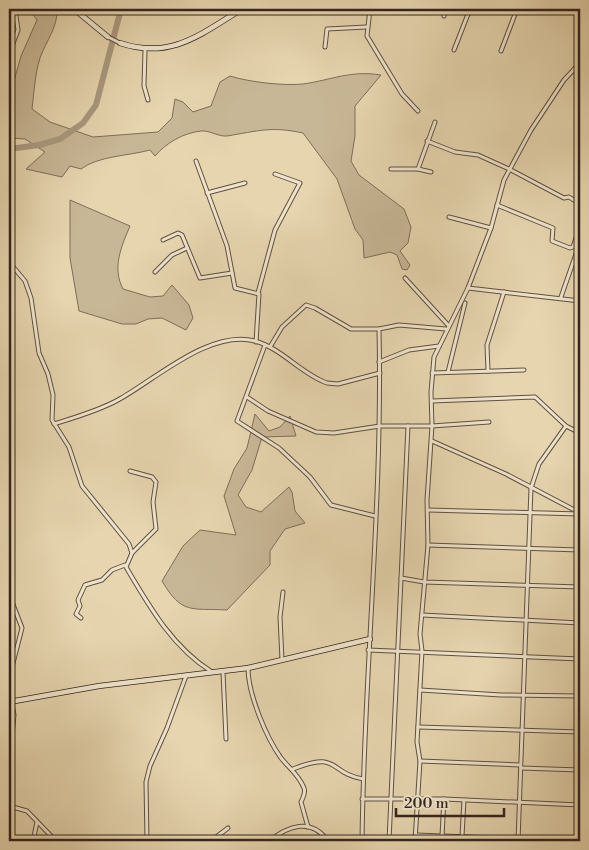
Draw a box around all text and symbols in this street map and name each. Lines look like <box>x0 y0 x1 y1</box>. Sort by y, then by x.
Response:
scale bar <box>396 785 504 817</box>
text: 200 m <box>404 794 449 813</box>

